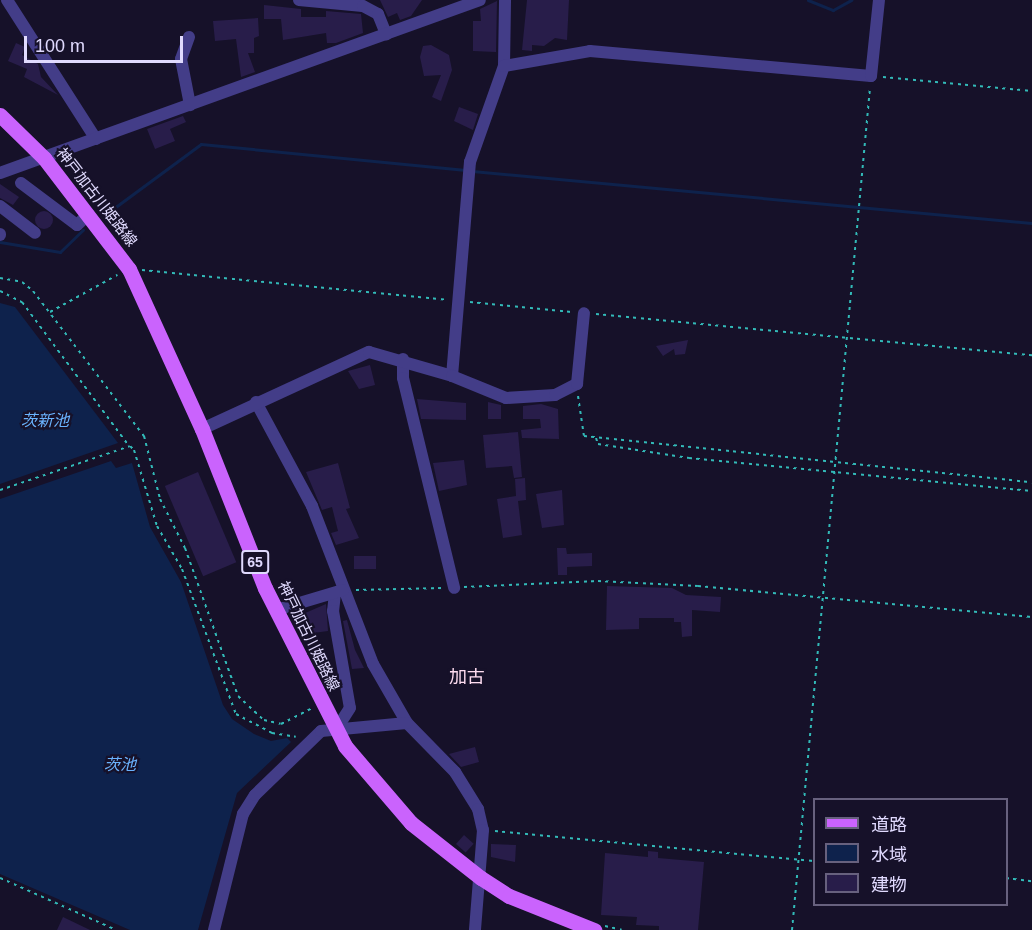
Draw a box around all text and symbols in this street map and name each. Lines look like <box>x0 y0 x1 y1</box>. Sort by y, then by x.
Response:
scale bar <box>27 24 186 62</box>
text: 100 m <box>35 36 85 56</box>
street label: 神戸加古川姫路線 <box>53 144 141 250</box>
water label: 茨新池 <box>21 411 69 431</box>
road number: 65 <box>240 551 270 573</box>
street label: 神戸加古川姫路線 <box>275 578 343 694</box>
district label: 加古 <box>449 666 485 688</box>
water label: 茨池 <box>104 755 136 775</box>
legend <box>813 798 1008 906</box>
text: 道路 <box>871 815 907 835</box>
text: 水域 <box>871 845 907 865</box>
text: 建物 <box>871 875 907 895</box>

